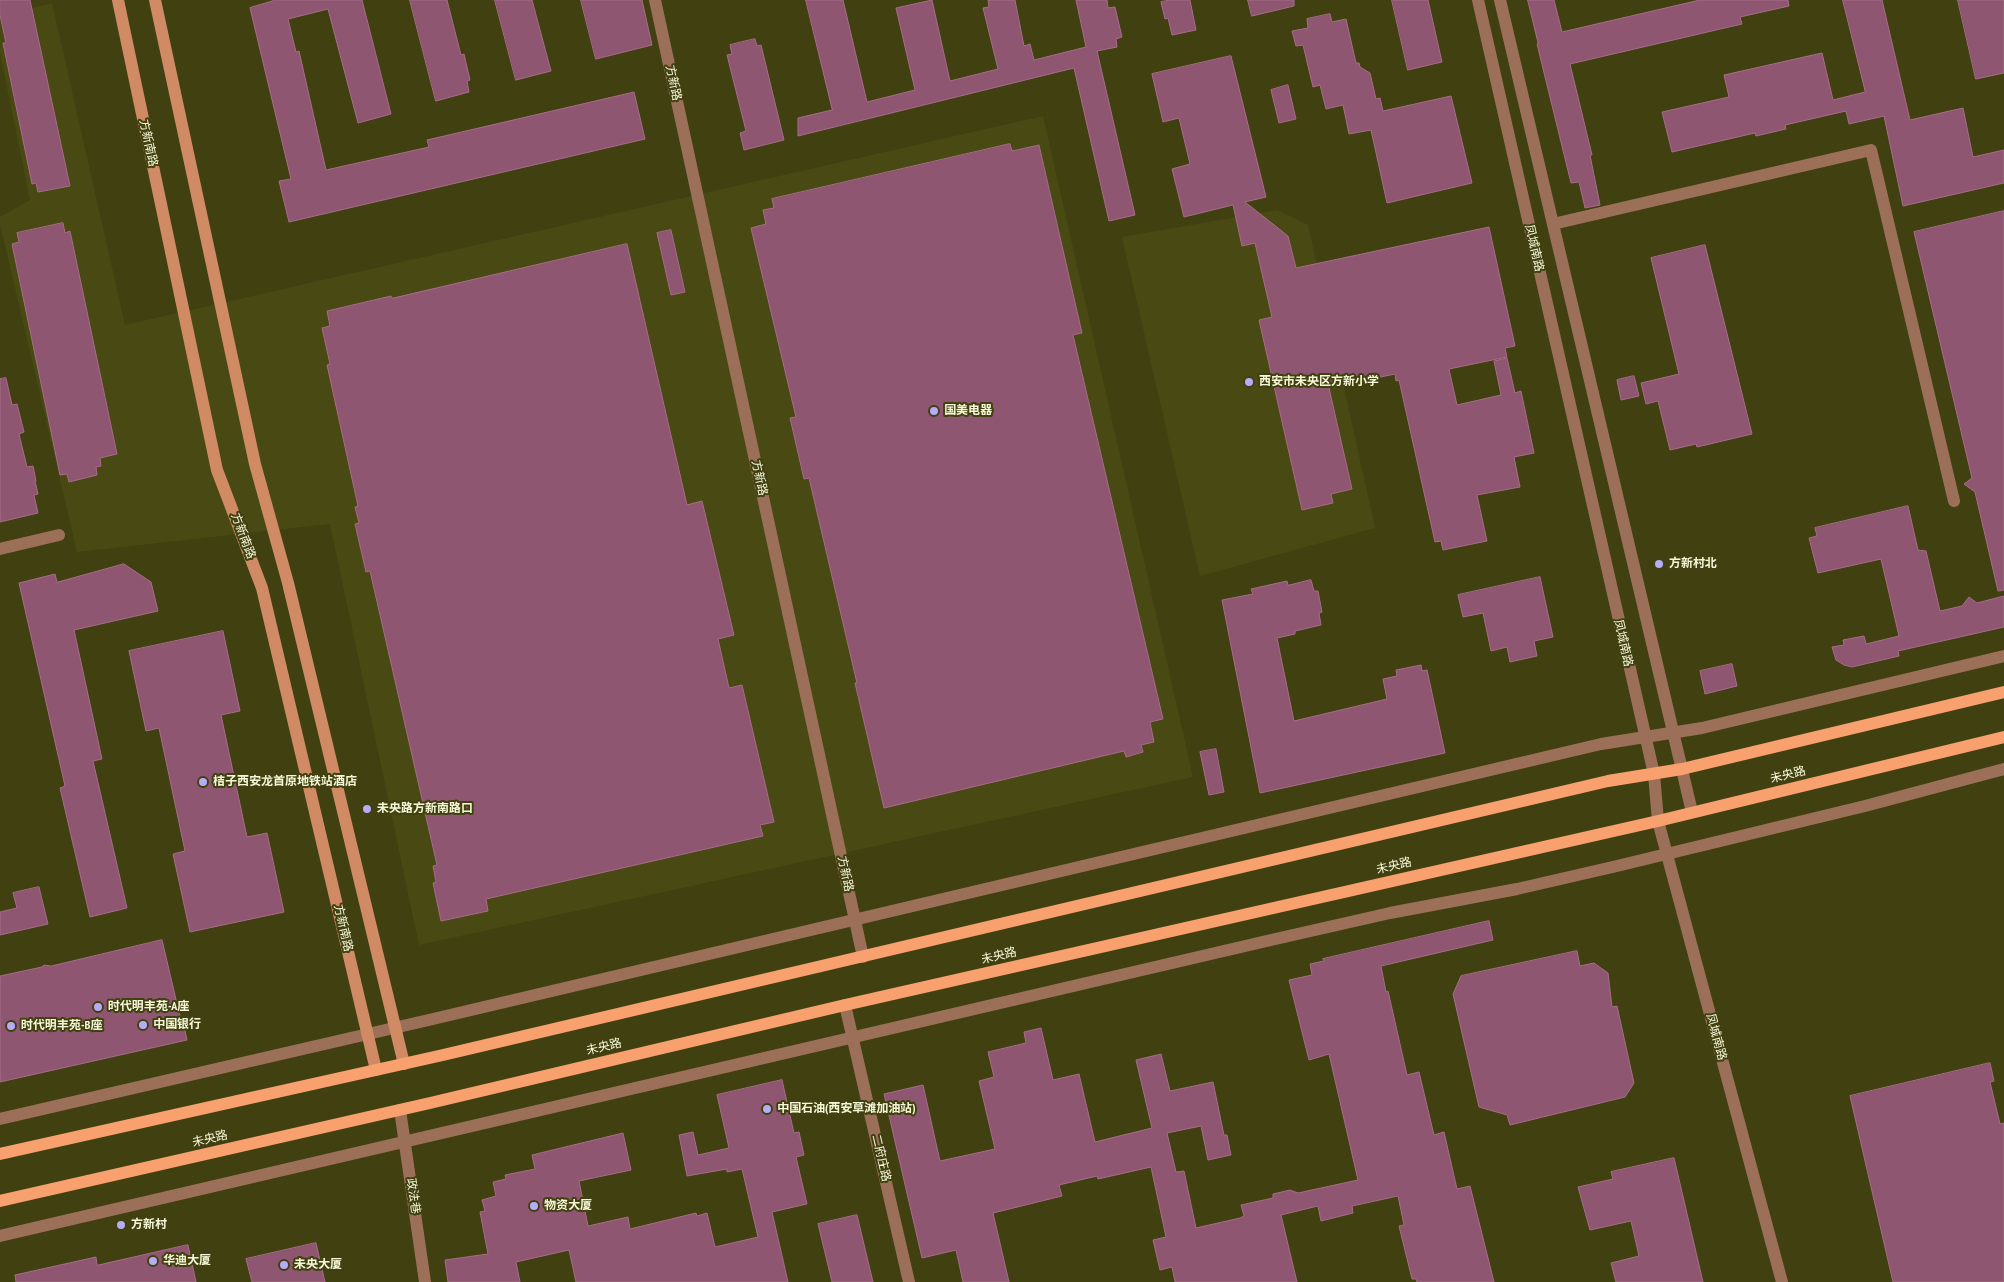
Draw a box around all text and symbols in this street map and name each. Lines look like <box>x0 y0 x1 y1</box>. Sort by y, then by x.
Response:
street label: 方新路 <box>662 64 684 102</box>
street label: 方新南路 <box>136 118 160 168</box>
street label: 凤城南路 <box>1522 223 1546 273</box>
place label: 西安市未央区方新小学 <box>1259 375 1379 389</box>
marker: 西安市未央区方新小学 <box>1243 376 1255 388</box>
place label: 国美电器 <box>944 404 992 418</box>
marker: 国美电器 <box>928 405 940 417</box>
street label: 方新路 <box>748 459 770 497</box>
street label: 方新南路 <box>228 511 258 561</box>
place label: 方新村北 <box>1669 557 1717 571</box>
marker: 方新村北 <box>1653 558 1665 570</box>
street label: 凤城南路 <box>1611 618 1635 668</box>
street label: 未央路 <box>1769 764 1807 786</box>
place label: 桔子西安龙首原地铁站酒店 <box>213 775 357 789</box>
marker: 桔子西安龙首原地铁站酒店 <box>197 776 209 788</box>
place label: 未央路方新南路口 <box>377 802 473 816</box>
marker: 未央路方新南路口 <box>361 803 373 815</box>
street label: 方新路 <box>834 855 856 893</box>
street label: 未央路 <box>1375 855 1413 877</box>
street label: 方新南路 <box>331 903 355 953</box>
street label: 未央路 <box>980 945 1018 967</box>
place label: 时代明丰苑-A座 <box>108 1000 189 1014</box>
marker: 时代明丰苑-A座 <box>92 1001 104 1013</box>
street label: 凤城南路 <box>1703 1012 1729 1062</box>
place label: 中国银行 <box>153 1018 201 1032</box>
place label: 时代明丰苑-B座 <box>21 1019 102 1033</box>
marker: 中国银行 <box>137 1019 149 1031</box>
marker: 时代明丰苑-B座 <box>5 1020 17 1032</box>
street label: 未央路 <box>585 1036 623 1058</box>
place label: 中国石油(西安草滩加油站) <box>777 1102 916 1116</box>
marker: 中国石油(西安草滩加油站) <box>761 1103 773 1115</box>
street label: 未央路 <box>191 1128 229 1150</box>
street label: 二府庄路 <box>869 1133 893 1183</box>
street label: 政法巷 <box>403 1177 423 1215</box>
place label: 物资大厦 <box>544 1199 592 1213</box>
marker: 物资大厦 <box>528 1200 540 1212</box>
place label: 方新村 <box>131 1218 167 1232</box>
marker: 方新村 <box>115 1219 127 1231</box>
place label: 华迪大厦 <box>163 1254 211 1268</box>
marker: 华迪大厦 <box>147 1255 159 1267</box>
place label: 未央大厦 <box>294 1258 342 1272</box>
marker: 未央大厦 <box>278 1259 290 1271</box>

